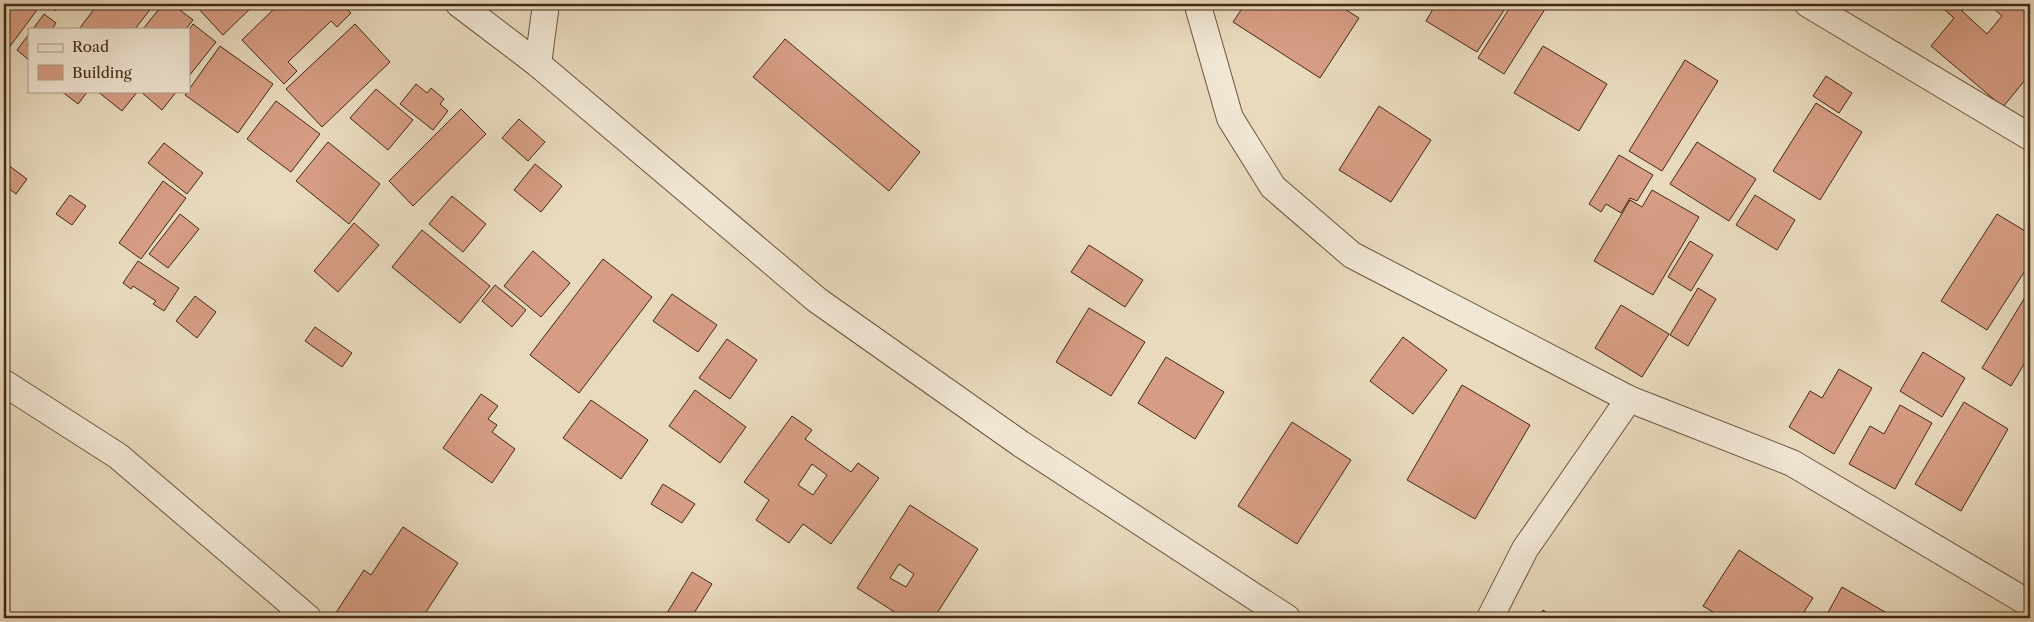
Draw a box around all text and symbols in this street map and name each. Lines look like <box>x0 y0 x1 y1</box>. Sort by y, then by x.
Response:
legend <box>28 28 190 92</box>
text: Road <box>72 37 109 56</box>
text: Building <box>72 63 132 82</box>

